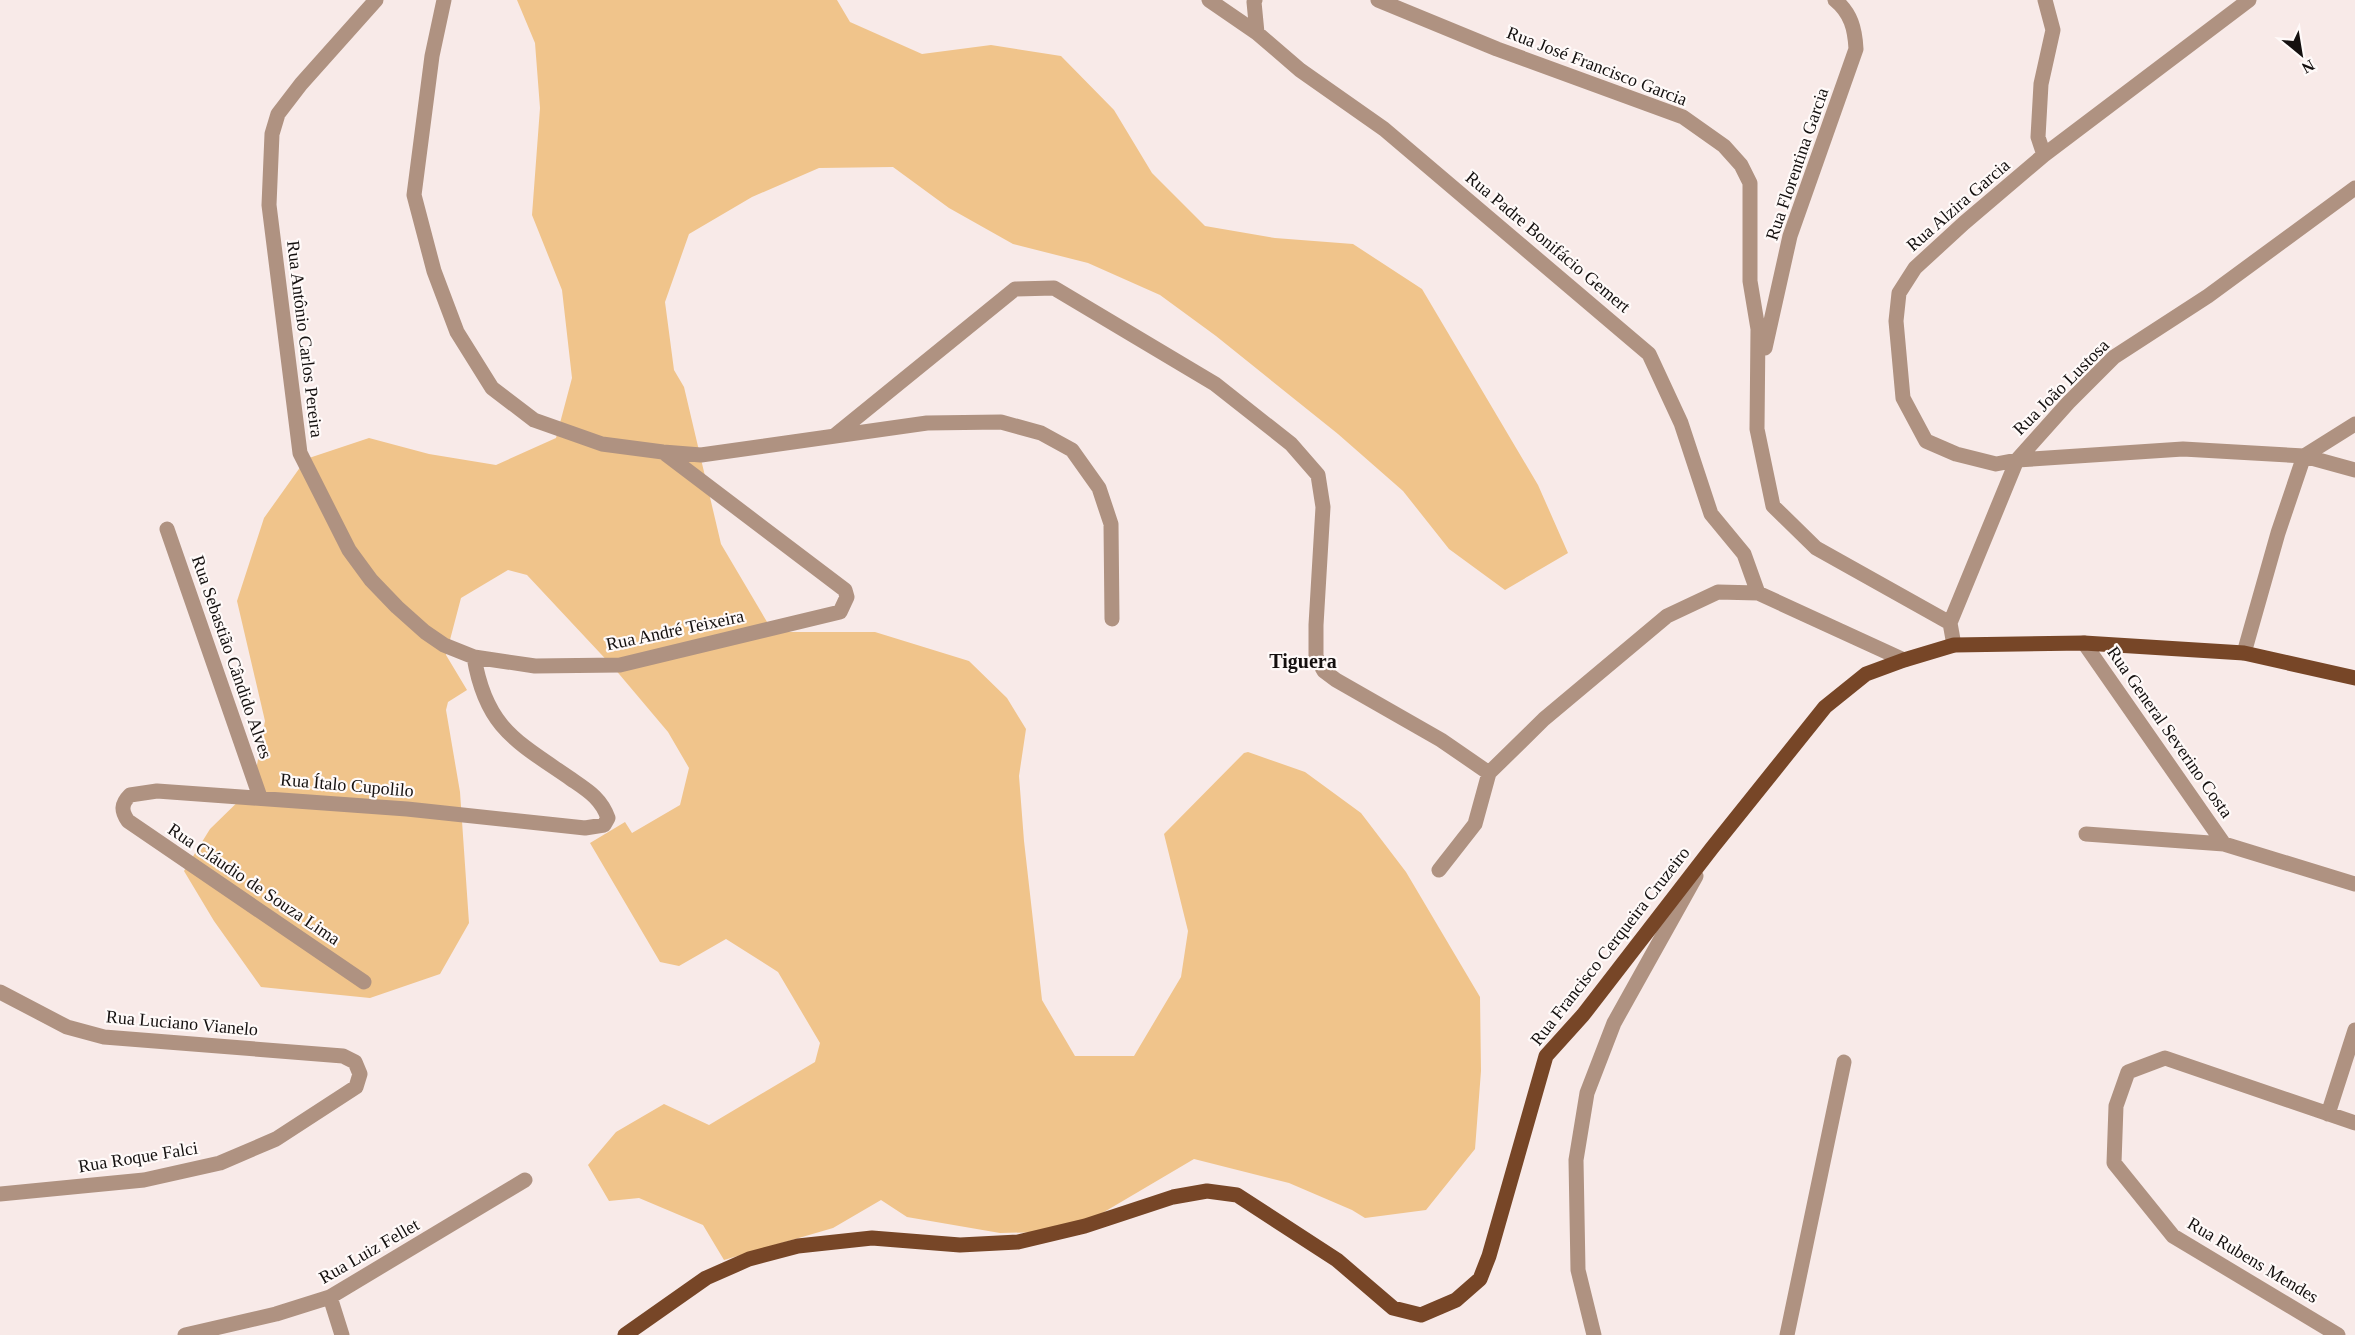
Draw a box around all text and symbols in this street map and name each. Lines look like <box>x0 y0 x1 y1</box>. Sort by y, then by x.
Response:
street label: Rua José Francisco Garcia <box>1504 22 1690 110</box>
north arrow <box>2271 24 2331 84</box>
text: N <box>2299 56 2318 77</box>
street label: Rua Florentina Garcia <box>1762 85 1832 243</box>
street label: Rua Alzira Garcia <box>1902 155 2014 255</box>
street label: Rua Padre Bonifácio Gemert <box>1462 167 1634 317</box>
street label: Rua Antônio Carlos Pereira <box>283 239 327 439</box>
street label: Rua João Lustosa <box>2009 335 2113 439</box>
street label: Rua Sebastião Cândido Alves <box>188 553 276 761</box>
street label: Rua André Teixeira <box>604 606 746 654</box>
street label: Rua General Severino Costa <box>2103 643 2237 821</box>
district label: Tiguera <box>1269 650 1337 673</box>
street label: Rua Ítalo Cupolilo <box>279 768 415 801</box>
street label: Rua Cláudio de Souza Lima <box>164 819 344 949</box>
street label: Rua Francisco Cerqueira Cruzeiro <box>1526 843 1694 1049</box>
street label: Rua Luciano Vianelo <box>105 1006 259 1040</box>
street label: Rua Roque Falci <box>77 1138 199 1176</box>
street label: Rua Rubens Mendes <box>2184 1213 2322 1307</box>
street label: Rua Luiz Fellet <box>316 1214 422 1288</box>

